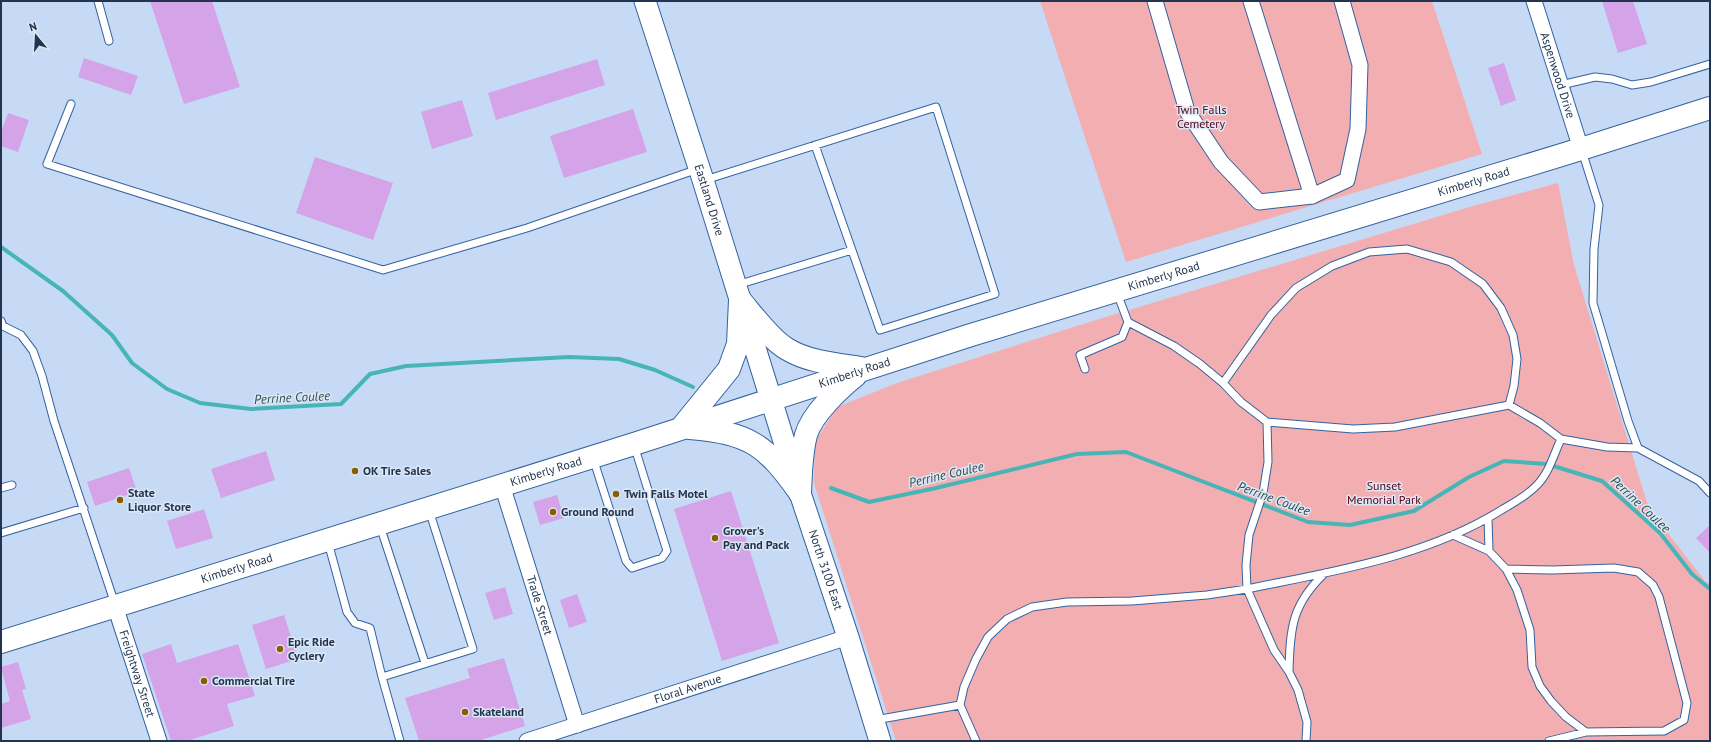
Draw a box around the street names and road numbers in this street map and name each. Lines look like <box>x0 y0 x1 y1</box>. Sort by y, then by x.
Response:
street label: Aspenwood Drive <box>1537 30 1579 120</box>
street label: Eastland Drive <box>691 162 728 237</box>
street label: Kimberly Road <box>1436 163 1511 199</box>
street label: Kimberly Road <box>1126 258 1201 294</box>
street label: Kimberly Road <box>817 354 892 391</box>
street label: Kimberly Road <box>508 453 584 489</box>
street label: North 3100 East <box>806 528 846 612</box>
street label: Kimberly Road <box>199 550 274 586</box>
street label: Trade Street <box>524 573 556 637</box>
street label: Freightway Street <box>116 628 159 719</box>
street label: Floral Avenue <box>652 670 723 706</box>

